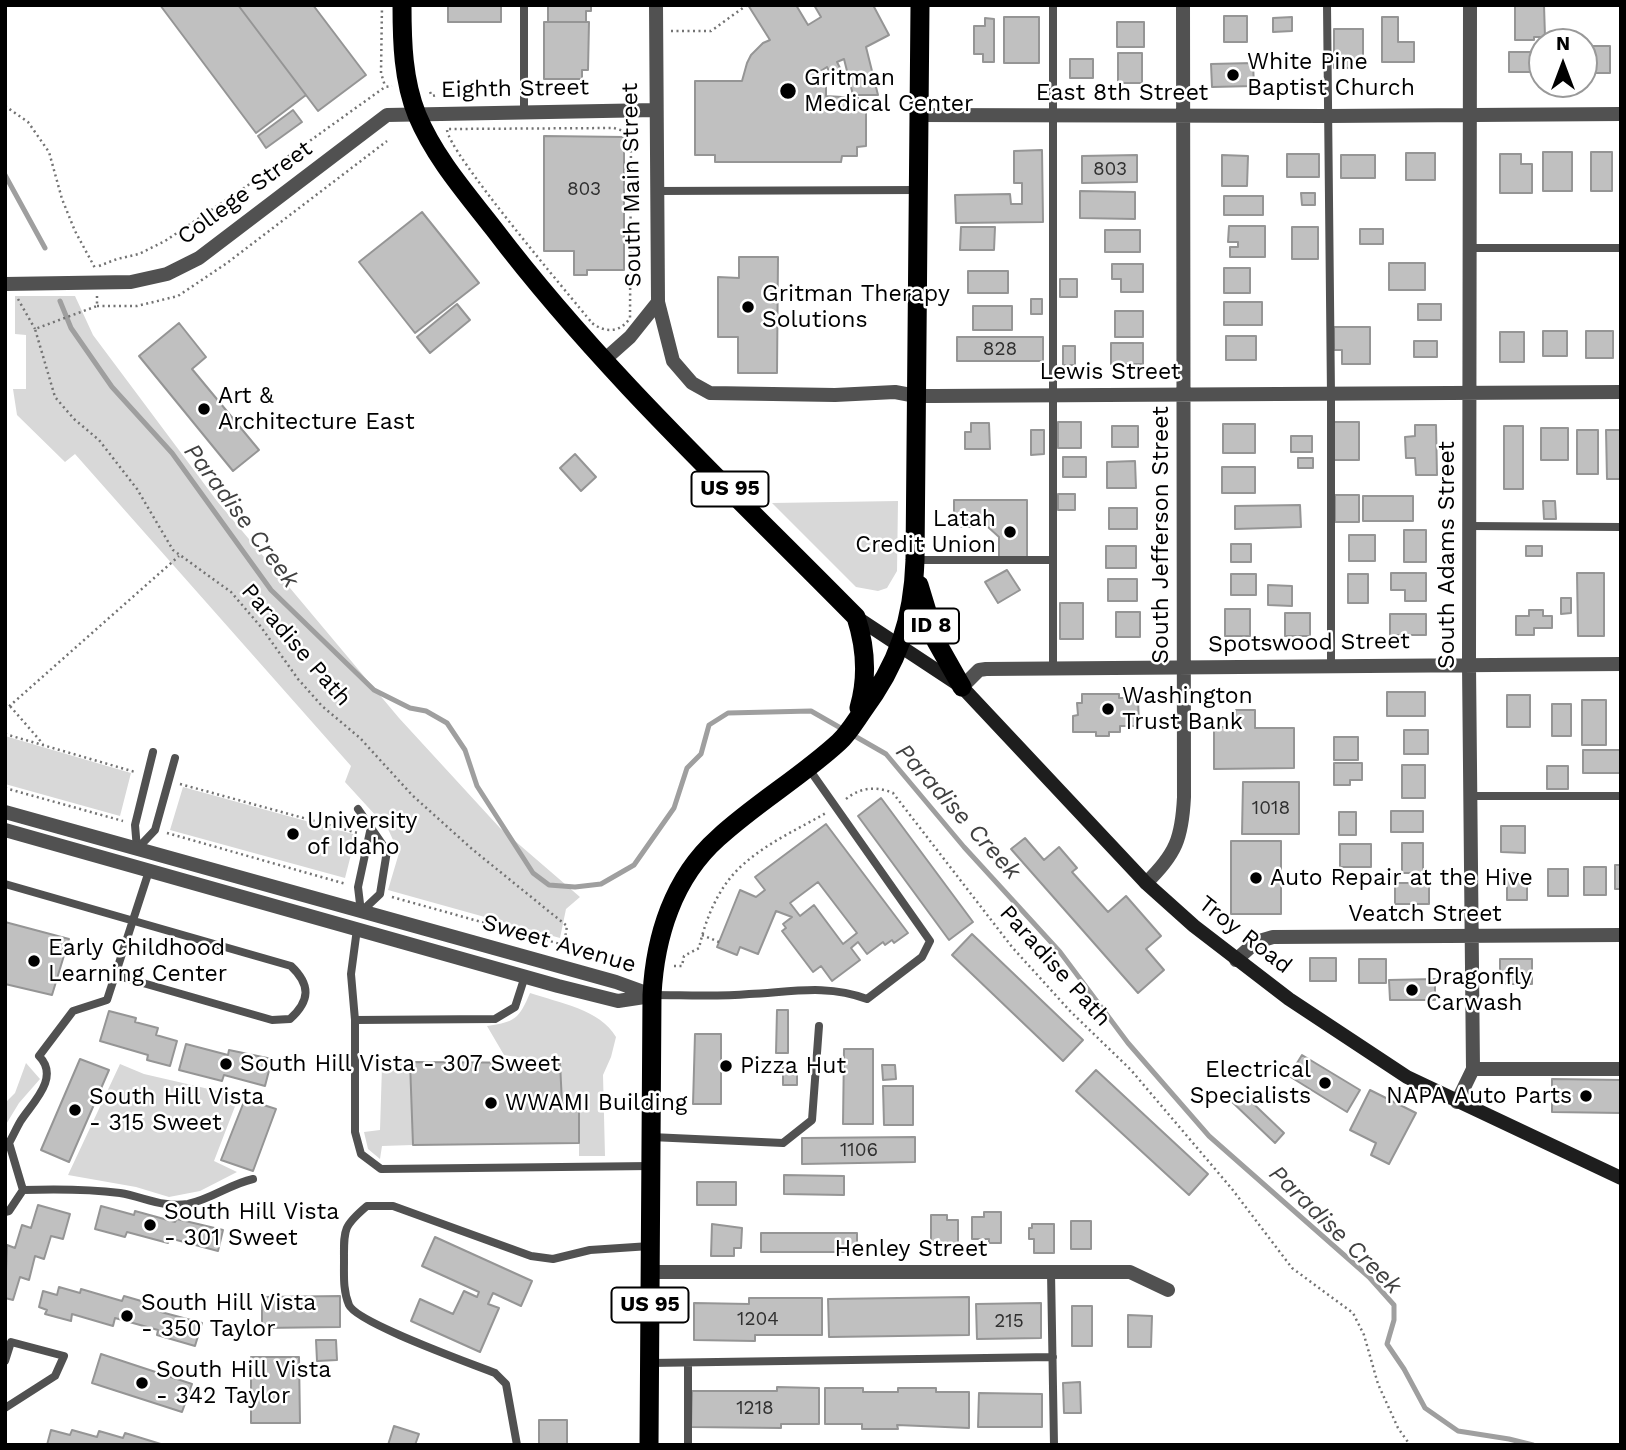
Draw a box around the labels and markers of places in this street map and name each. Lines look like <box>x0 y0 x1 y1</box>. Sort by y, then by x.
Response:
place label: White Pine Baptist Church <box>1247 48 1415 102</box>
place label: Gritman Medical Center <box>804 64 973 118</box>
marker: White Pine Baptist Church <box>1225 67 1241 83</box>
marker: Gritman Medical Center <box>778 81 798 101</box>
place label: Gritman Therapy Solutions <box>762 280 950 334</box>
marker: Gritman Therapy Solutions <box>740 299 756 315</box>
place label: Art & Architecture East <box>218 382 415 436</box>
marker: Art & Architecture East <box>196 401 212 417</box>
place label: Latah Credit Union <box>855 505 996 559</box>
marker: Latah Credit Union <box>1002 524 1018 540</box>
place label: Washington Trust Bank <box>1122 682 1253 736</box>
marker: Washington Trust Bank <box>1100 701 1116 717</box>
place label: University of Idaho <box>307 807 417 861</box>
marker: University of Idaho <box>285 826 301 842</box>
place label: Auto Repair at the Hive <box>1270 864 1533 892</box>
marker: Auto Repair at the Hive <box>1248 870 1264 886</box>
place label: Early Childhood Learning Center <box>48 934 227 988</box>
marker: Early Childhood Learning Center <box>26 953 42 969</box>
place label: Dragonfly Carwash <box>1426 963 1532 1017</box>
marker: Dragonfly Carwash <box>1404 982 1420 998</box>
place label: South Hill Vista - 307 Sweet <box>240 1050 560 1078</box>
place label: Pizza Hut <box>740 1052 846 1080</box>
marker: South Hill Vista - 307 Sweet <box>218 1056 234 1072</box>
place label: Electrical Specialists <box>1190 1056 1311 1110</box>
marker: Pizza Hut <box>718 1058 734 1074</box>
marker: Electrical Specialists <box>1317 1075 1333 1091</box>
place label: NAPA Auto Parts <box>1386 1082 1572 1110</box>
place label: South Hill Vista - 315 Sweet <box>89 1083 264 1137</box>
marker: NAPA Auto Parts <box>1578 1088 1594 1104</box>
place label: WWAMI Building <box>505 1089 687 1117</box>
marker: WWAMI Building <box>483 1095 499 1111</box>
marker: South Hill Vista - 315 Sweet <box>67 1102 83 1118</box>
place label: South Hill Vista - 301 Sweet <box>164 1198 339 1252</box>
marker: South Hill Vista - 301 Sweet <box>142 1217 158 1233</box>
place label: South Hill Vista - 350 Taylor <box>141 1289 316 1343</box>
marker: South Hill Vista - 350 Taylor <box>119 1308 135 1324</box>
place label: South Hill Vista - 342 Taylor <box>156 1356 331 1410</box>
marker: South Hill Vista - 342 Taylor <box>134 1375 150 1391</box>

